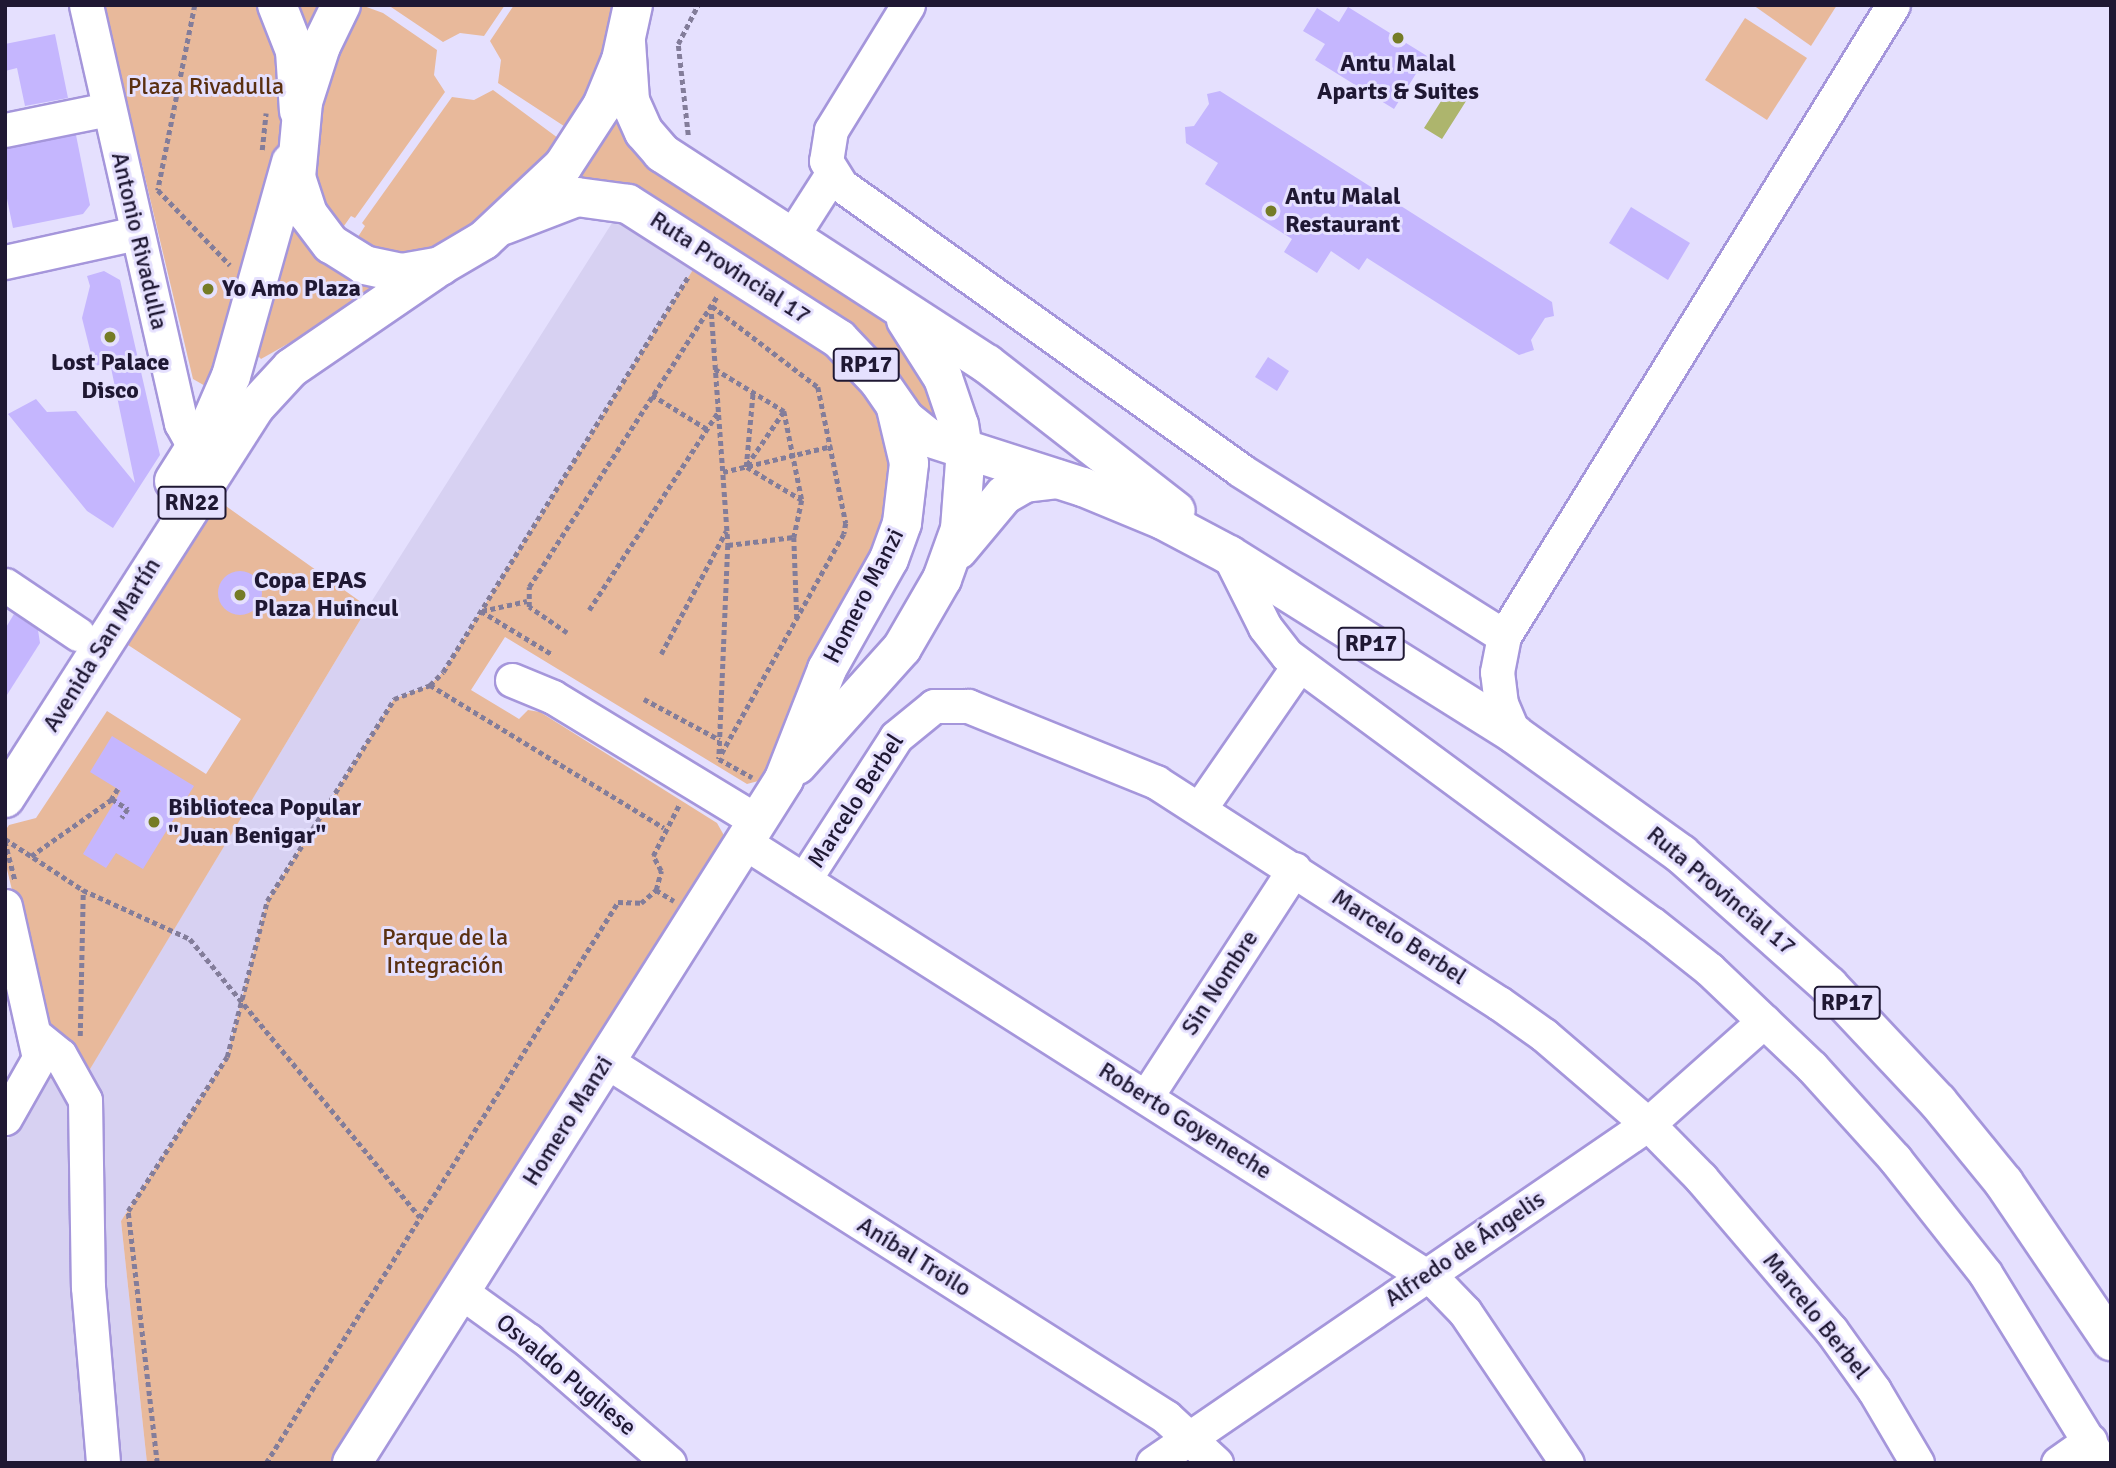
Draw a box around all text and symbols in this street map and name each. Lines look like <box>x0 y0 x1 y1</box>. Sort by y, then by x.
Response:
marker: Antu Malal Aparts & Suites <box>1390 30 1406 46</box>
place label: Antu Malal Aparts & Suites <box>1317 50 1479 106</box>
park label: Plaza Rivadulla <box>128 73 284 101</box>
street label: Antonio Rivadulla <box>105 149 173 333</box>
place label: Antu Malal Restaurant <box>1285 183 1401 239</box>
marker: Antu Malal Restaurant <box>1263 203 1279 219</box>
street label: Ruta Provincial 17 <box>644 205 816 331</box>
place label: Yo Amo Plaza <box>222 275 361 303</box>
marker: Yo Amo Plaza <box>200 281 216 297</box>
marker: Lost Palace Disco <box>102 329 118 345</box>
road number: RP17 <box>831 346 901 384</box>
place label: Lost Palace Disco <box>51 349 169 405</box>
road number: RN22 <box>157 484 227 523</box>
street label: Homero Manzi <box>818 524 910 668</box>
street label: Avenida San Martín <box>37 553 167 737</box>
place label: Copa EPAS Plaza Huincul <box>254 567 398 623</box>
marker: Copa EPAS Plaza Huincul <box>232 587 248 603</box>
road number: RP17 <box>1336 624 1406 664</box>
street label: Marcelo Berbel <box>802 728 910 874</box>
place label: Biblioteca Popular "Juan Benigar" <box>168 794 361 850</box>
marker: Biblioteca Popular "Juan Benigar" <box>146 814 162 830</box>
street label: Ruta Provincial 17 <box>1641 820 1801 962</box>
street label: Marcelo Berbel <box>1326 883 1472 991</box>
park label: Parque de la Integración <box>382 924 508 980</box>
street label: Sin Nombre <box>1175 925 1265 1041</box>
road number: RP17 <box>1812 984 1882 1022</box>
street label: Homero Manzi <box>517 1051 619 1191</box>
street label: Roberto Goyeneche <box>1093 1056 1277 1186</box>
street label: Alfredo de Ángelis <box>1379 1185 1551 1313</box>
street label: Aníbal Troilo <box>852 1211 976 1303</box>
street label: Marcelo Berbel <box>1756 1247 1876 1385</box>
street label: Osvaldo Pugliese <box>490 1308 642 1442</box>

